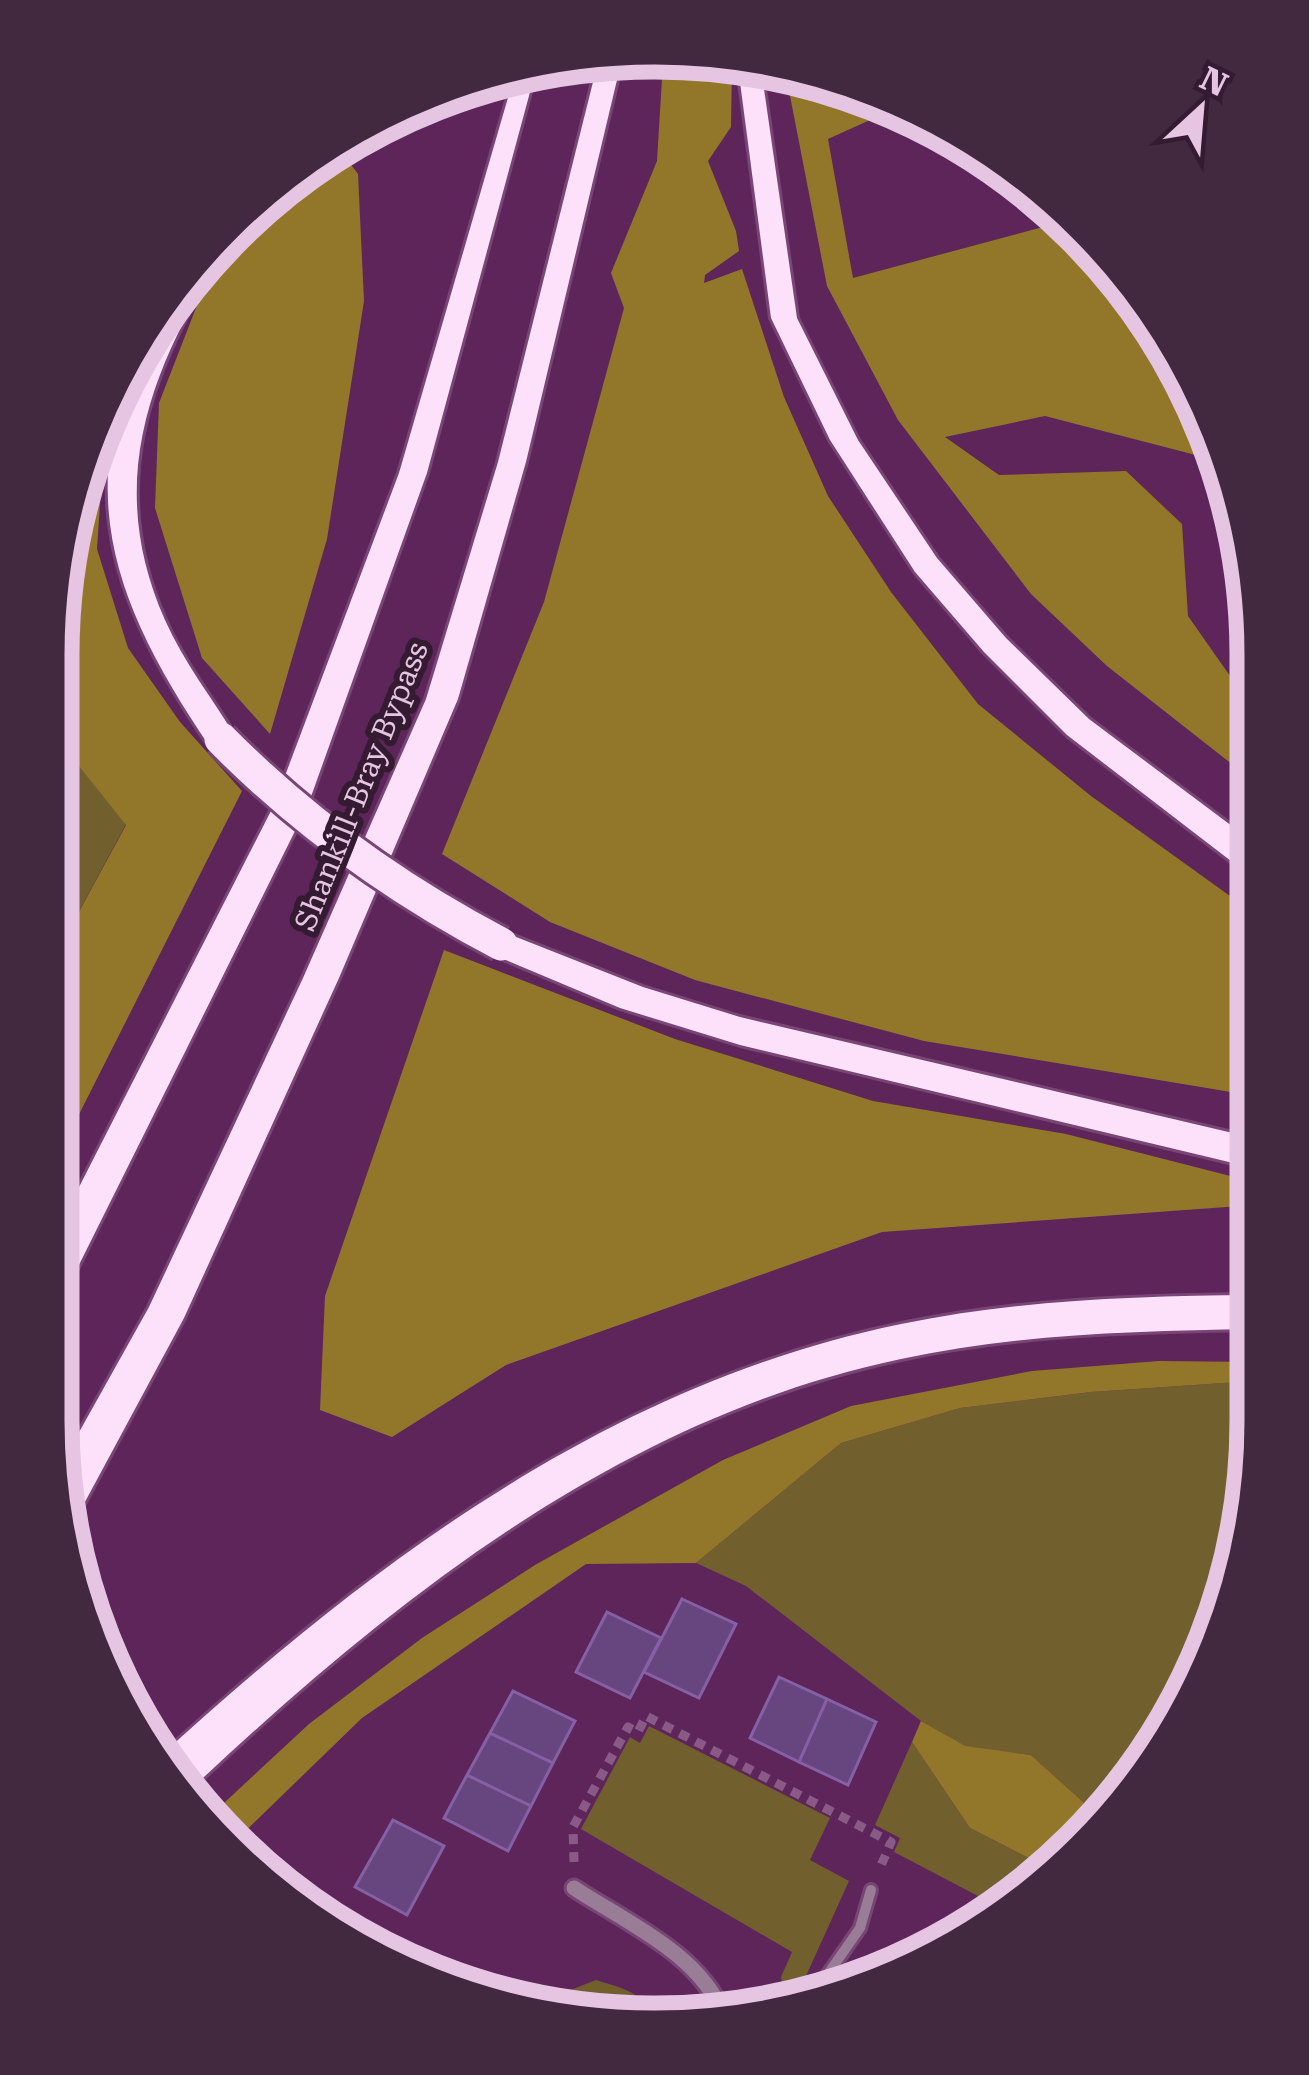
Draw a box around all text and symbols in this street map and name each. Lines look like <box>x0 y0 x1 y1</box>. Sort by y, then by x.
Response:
north arrow <box>1141 48 1261 168</box>
text: N <box>1194 58 1234 105</box>
street label: Shankill-Bray Bypass <box>287 636 435 936</box>

